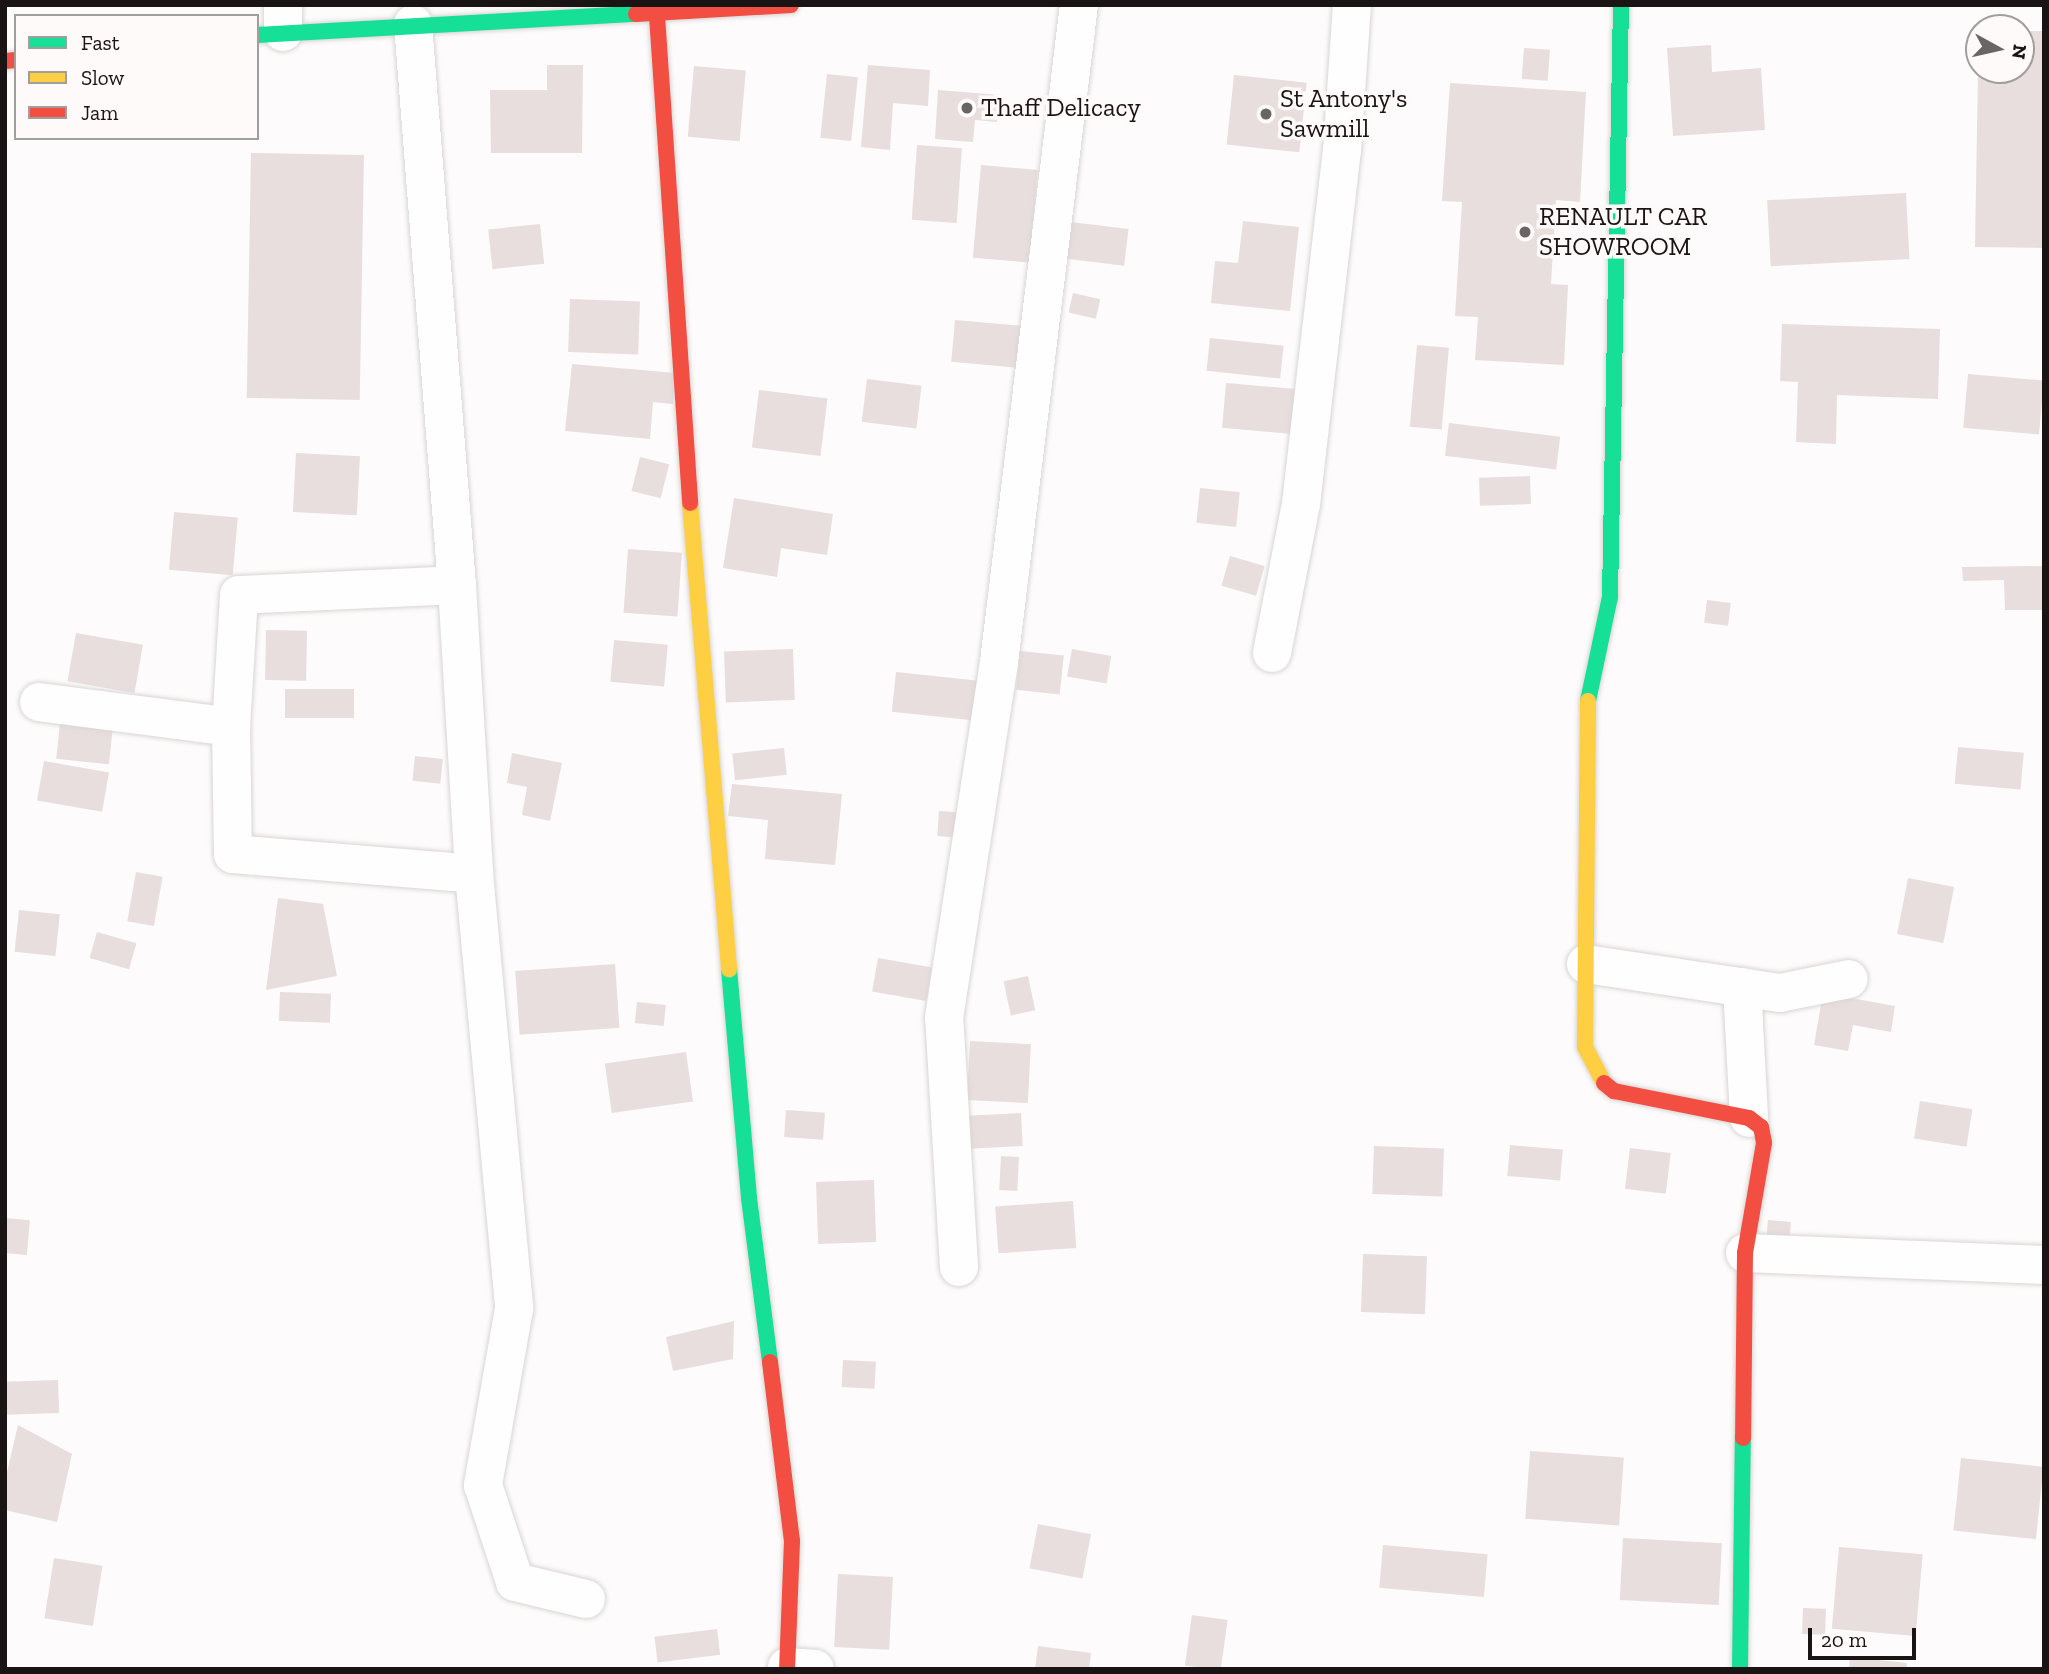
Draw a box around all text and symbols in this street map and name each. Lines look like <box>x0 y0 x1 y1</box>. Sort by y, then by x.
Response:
legend <box>14 14 259 140</box>
north arrow <box>1965 14 2035 84</box>
text: Fast <box>81 30 120 55</box>
text: N <box>2007 43 2032 60</box>
text: Slow <box>81 65 124 90</box>
place label: St Antony's Sawmill <box>1280 83 1408 144</box>
place label: Thaff Delicacy <box>981 92 1141 124</box>
text: Jam <box>81 100 118 125</box>
marker: Thaff Delicacy <box>959 100 975 116</box>
marker: St Antony's Sawmill <box>1258 106 1274 122</box>
place label: RENAULT CAR SHOWROOM <box>1539 201 1708 262</box>
marker: RENAULT CAR SHOWROOM <box>1517 224 1533 240</box>
scale bar <box>1811 1614 1920 1658</box>
text: 20 m <box>1821 1627 1867 1652</box>

